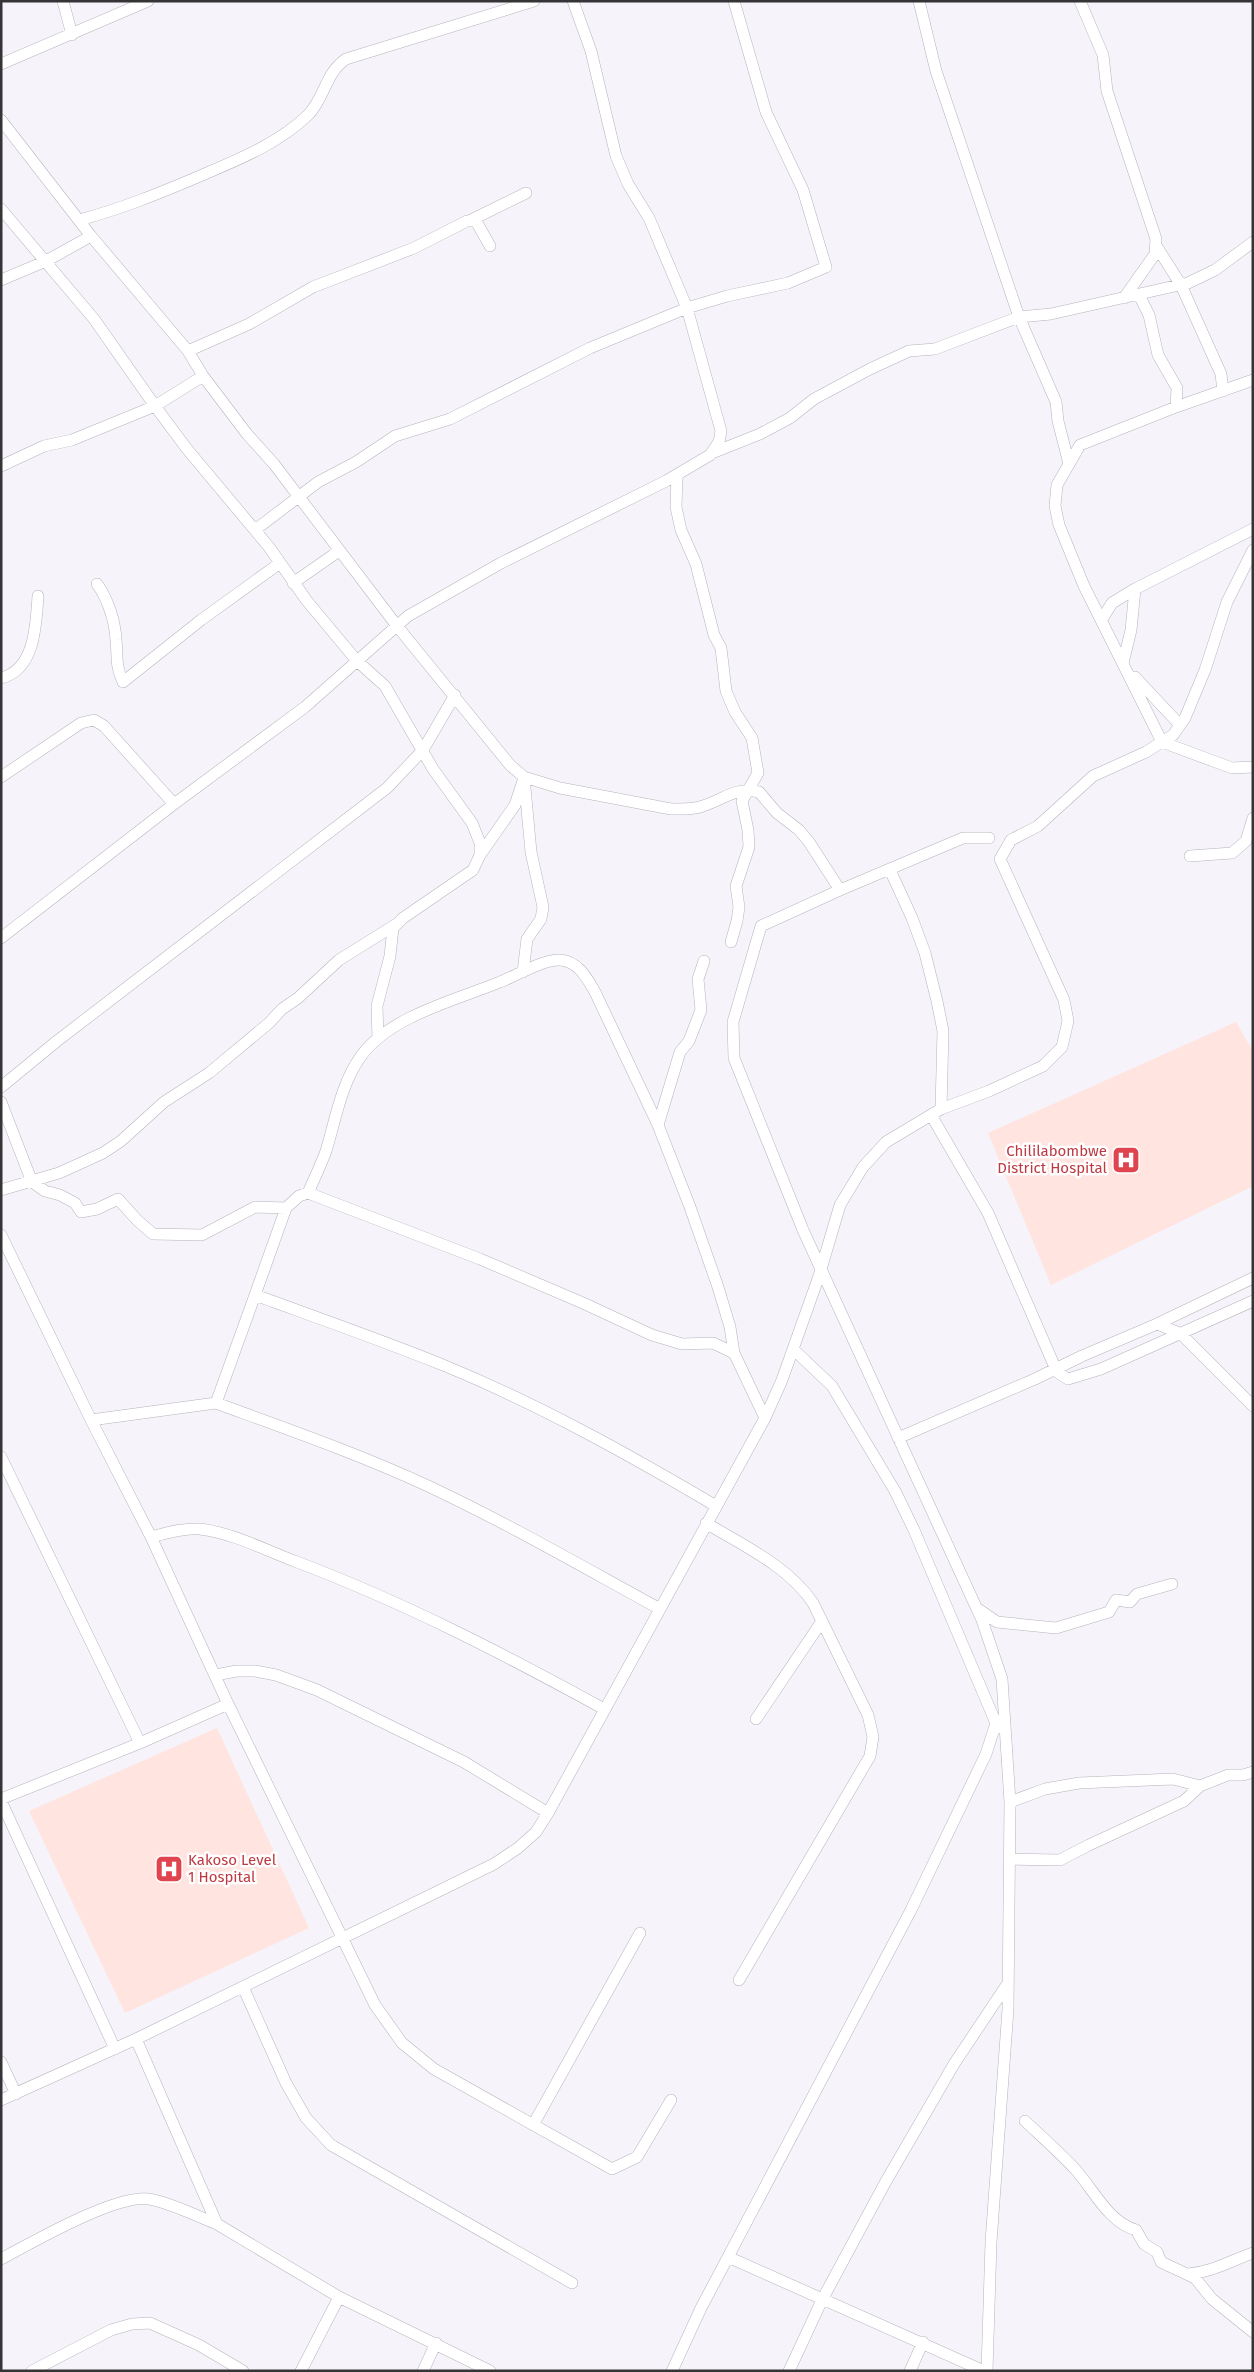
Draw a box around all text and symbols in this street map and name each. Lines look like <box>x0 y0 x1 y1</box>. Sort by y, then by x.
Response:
place label: Chililabombwe District Hospital <box>997 1142 1108 1177</box>
hospital icon: Chililabombwe District Hospital <box>1111 1145 1141 1175</box>
place label: Kakoso Level 1 Hospital <box>188 1851 277 1886</box>
hospital icon: Kakoso Level 1 Hospital <box>154 1854 184 1884</box>

